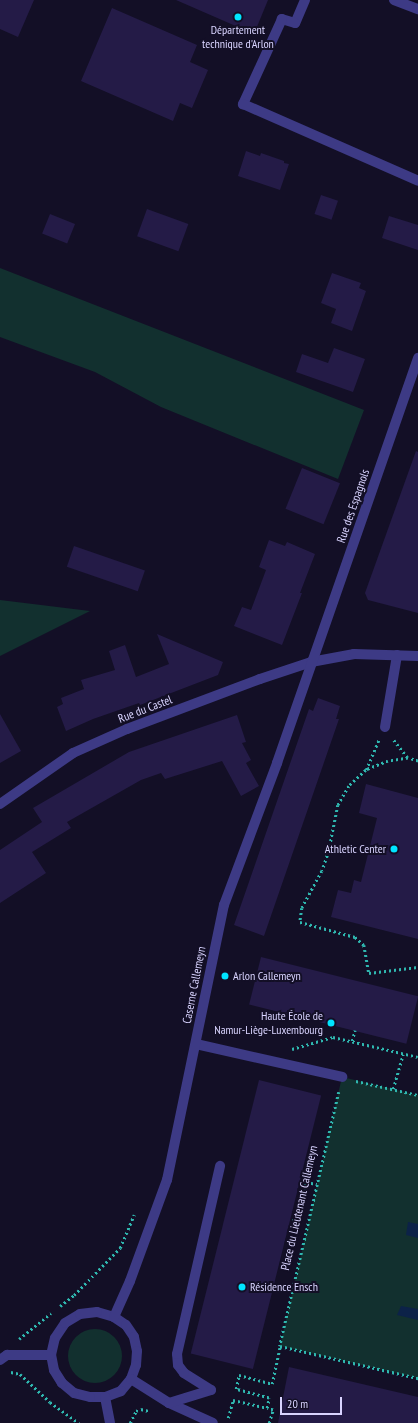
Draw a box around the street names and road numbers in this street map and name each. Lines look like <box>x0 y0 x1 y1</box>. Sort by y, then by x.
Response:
street label: Rue des Espagnols <box>334 467 372 545</box>
street label: Rue du Castel <box>116 692 174 726</box>
street label: Caserne Callemeyn <box>179 945 209 1025</box>
street label: Place du Lieutenant Callemeyn <box>278 1144 320 1272</box>

